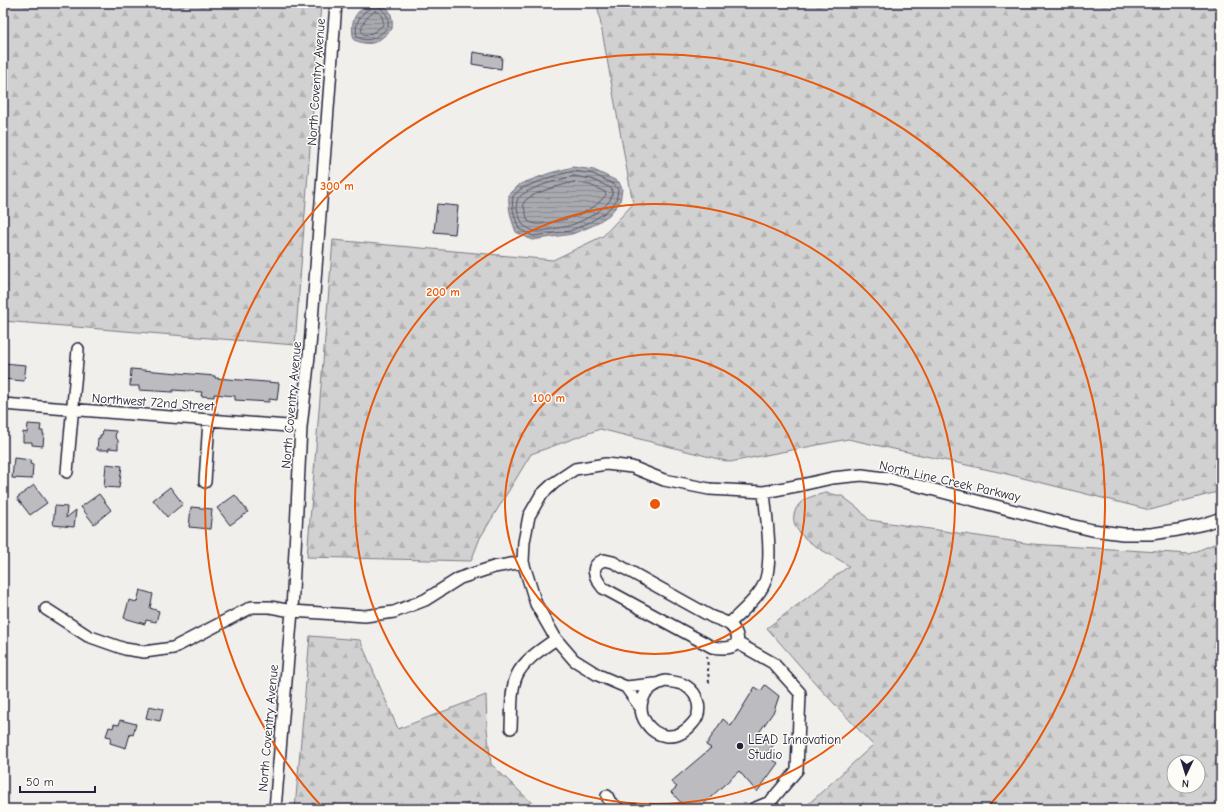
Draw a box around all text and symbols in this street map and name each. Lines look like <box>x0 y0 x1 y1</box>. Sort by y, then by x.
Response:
street label: North Coventry Avenue <box>304 17 328 146</box>
text: 300 m <box>320 179 354 193</box>
text: 200 m <box>426 285 460 299</box>
street label: North Coventry Avenue <box>278 340 304 469</box>
street label: Northwest 72nd Street <box>91 390 216 414</box>
text: 100 m <box>533 391 565 405</box>
street label: North Line Creek Parkway <box>878 457 1022 505</box>
centre of rings <box>648 497 662 511</box>
street label: North Coventry Avenue <box>255 663 281 792</box>
place label: LEAD Innovation Studio <box>748 732 841 762</box>
marker: LEAD Innovation Studio <box>735 741 745 751</box>
north arrow <box>1166 754 1206 794</box>
scale bar <box>20 768 95 794</box>
text: 50 m <box>26 775 54 789</box>
text: N <box>1181 777 1189 790</box>

